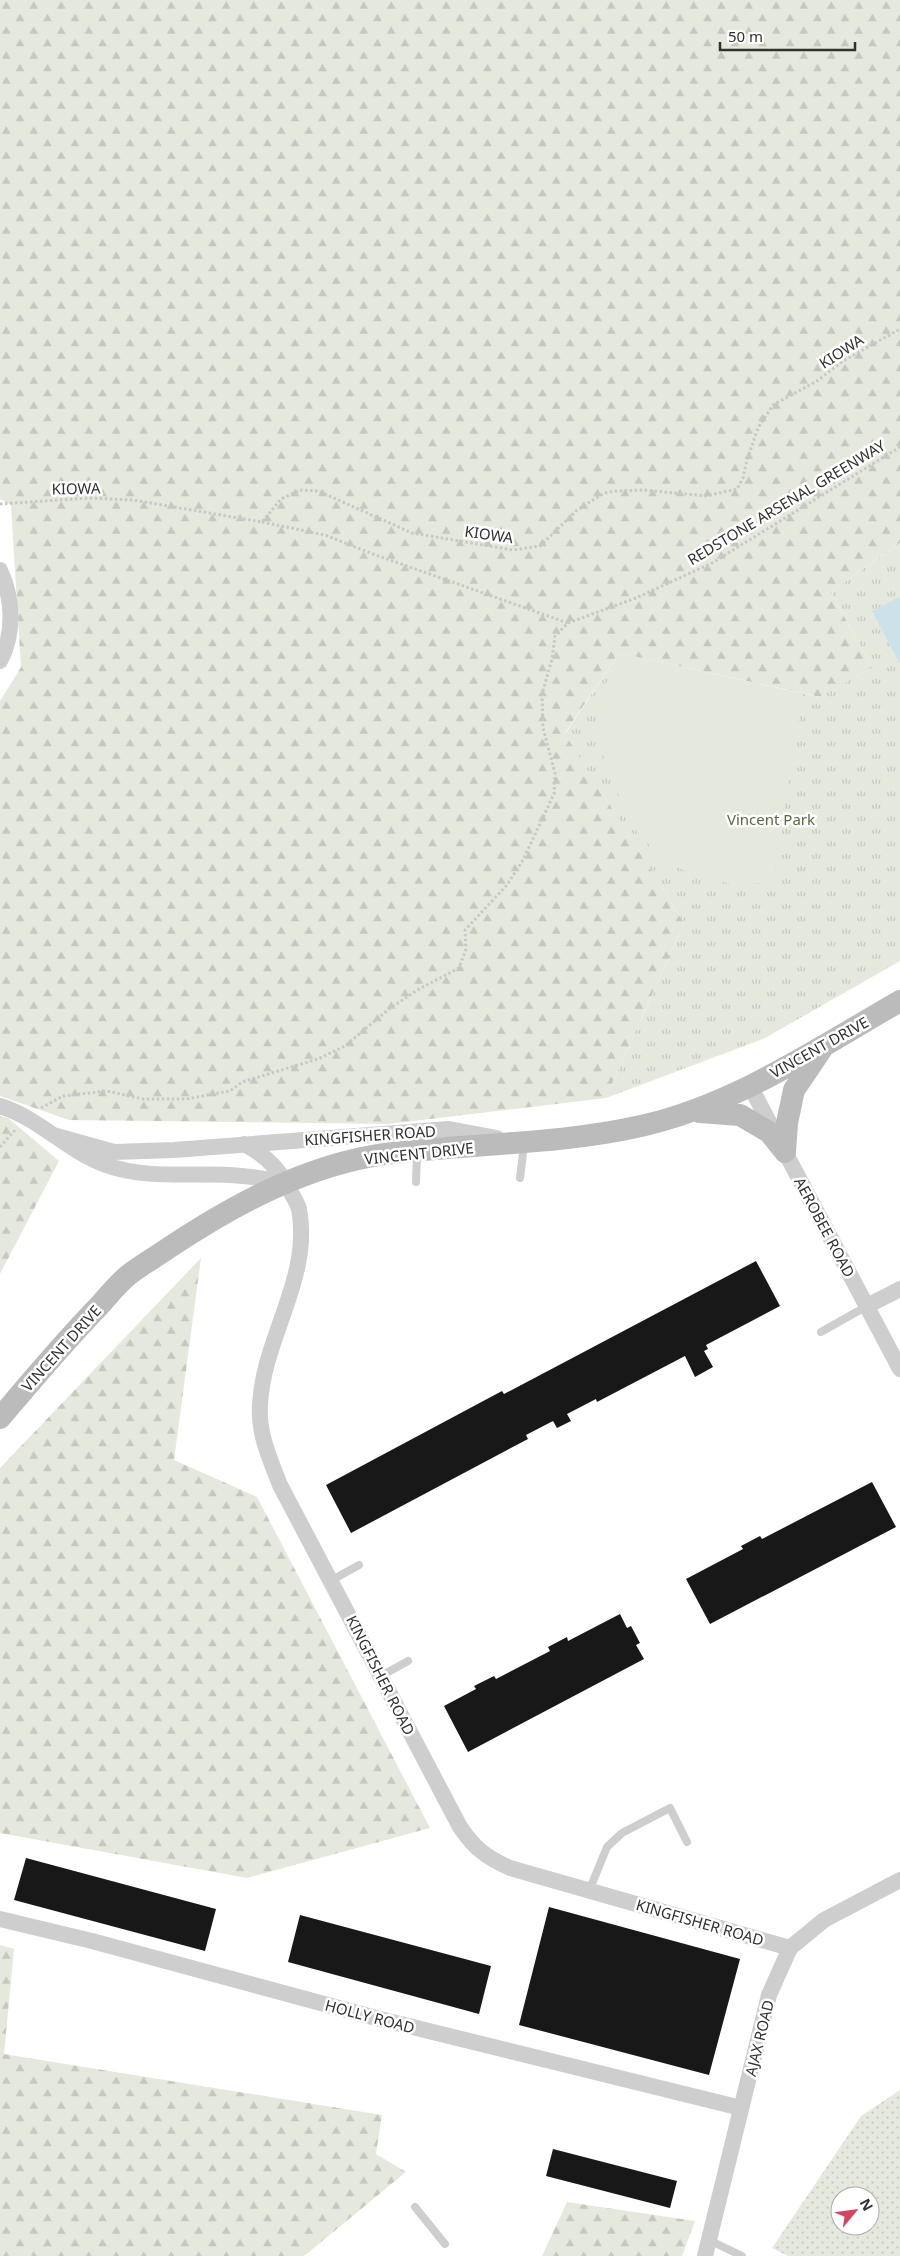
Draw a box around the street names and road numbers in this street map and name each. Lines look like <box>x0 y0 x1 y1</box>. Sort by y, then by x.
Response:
street label: KIOWA <box>815 329 867 373</box>
street label: REDSTONE ARSENAL GREENWAY <box>683 435 889 569</box>
street label: KIOWA <box>51 478 101 498</box>
street label: KIOWA <box>463 521 515 547</box>
street label: VINCENT DRIVE <box>766 1012 872 1082</box>
street label: KINGFISHER ROAD <box>304 1120 436 1150</box>
street label: VINCENT DRIVE <box>363 1137 475 1169</box>
street label: AEROBEE ROAD <box>790 1173 860 1281</box>
street label: VINCENT DRIVE <box>17 1301 105 1395</box>
street label: KINGFISHER ROAD <box>342 1612 420 1738</box>
street label: KINGFISHER ROAD <box>634 1894 766 1950</box>
street label: HOLLY ROAD <box>323 1994 417 2038</box>
street label: AJAX ROAD <box>740 1998 778 2078</box>

